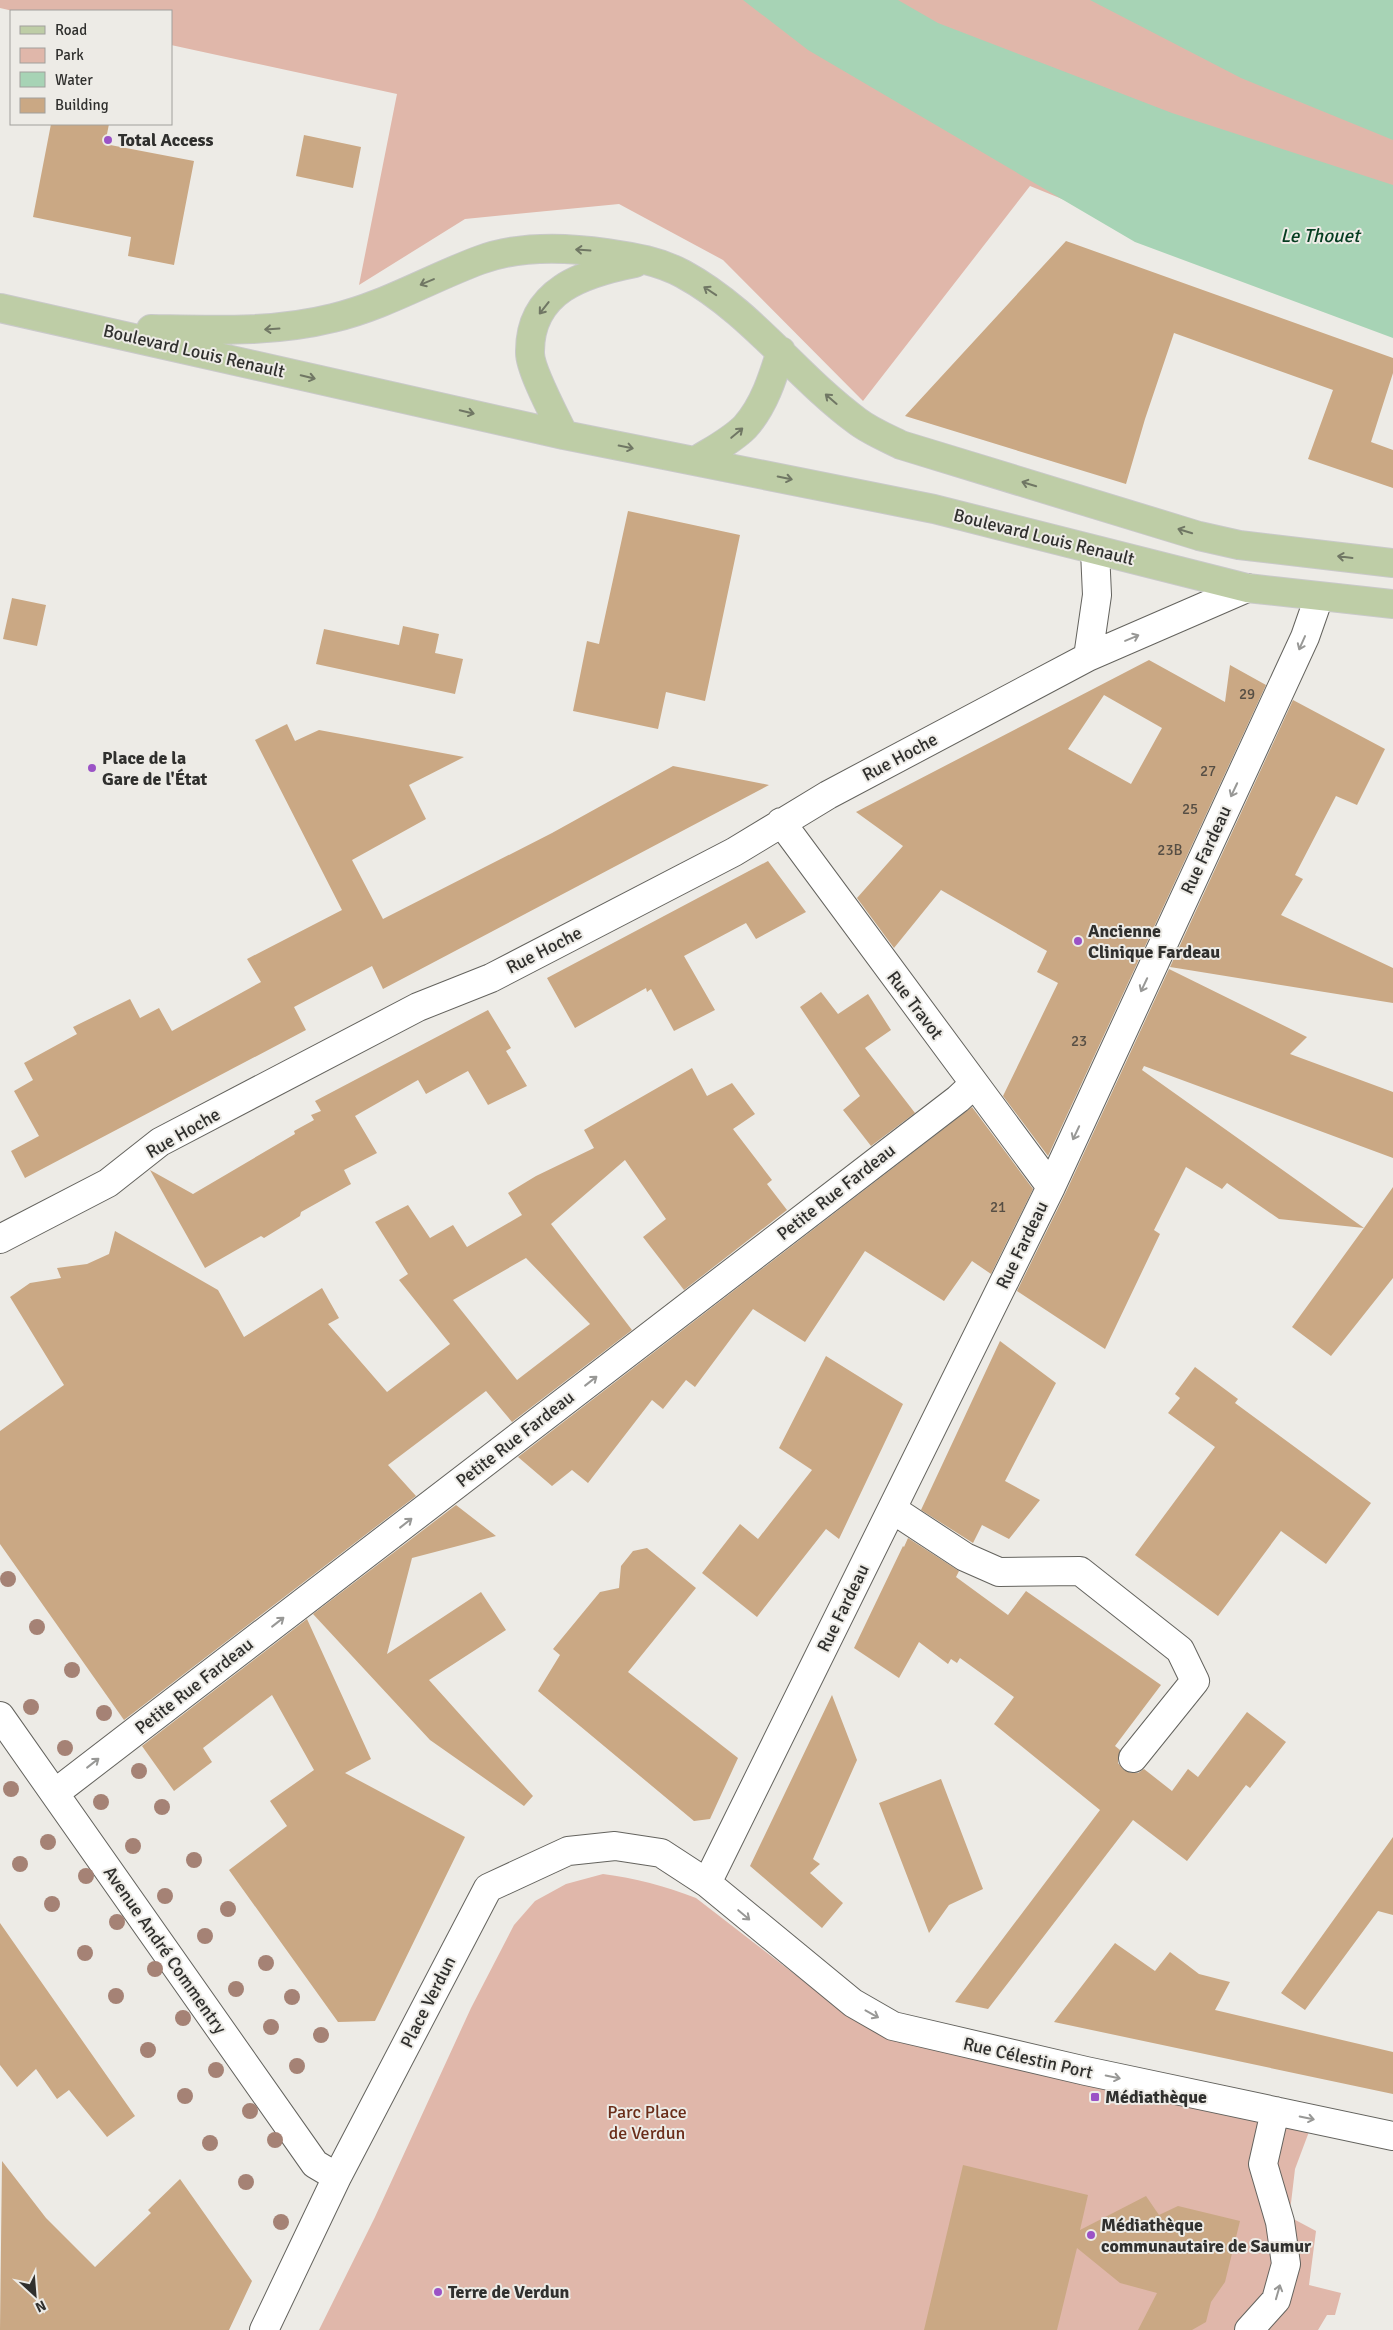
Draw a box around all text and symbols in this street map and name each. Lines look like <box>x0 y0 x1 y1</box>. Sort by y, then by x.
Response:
legend <box>10 10 172 125</box>
text: Road <box>55 21 87 39</box>
text: Park <box>55 46 84 64</box>
text: Water <box>55 71 93 89</box>
text: Building <box>55 96 109 114</box>
place label: Total Access <box>118 129 214 151</box>
marker: Total Access <box>102 134 114 146</box>
water label: Le Thouet <box>1280 224 1362 248</box>
one-way arrow <box>576 246 592 255</box>
one-way arrow <box>420 278 435 288</box>
one-way arrow <box>703 286 717 296</box>
one-way arrow <box>539 301 550 314</box>
street label: Boulevard Louis Renault <box>101 319 287 383</box>
one-way arrow <box>264 324 280 334</box>
one-way arrow <box>300 372 316 382</box>
one-way arrow <box>825 394 838 405</box>
one-way arrow <box>458 408 474 418</box>
one-way arrow <box>731 427 744 439</box>
one-way arrow <box>617 442 633 452</box>
one-way arrow <box>776 474 792 484</box>
one-way arrow <box>1022 478 1038 488</box>
street label: Boulevard Louis Renault <box>951 504 1137 570</box>
one-way arrow <box>1177 526 1193 536</box>
one-way arrow <box>1337 552 1353 562</box>
one-way arrow <box>1124 632 1139 642</box>
one-way arrow <box>1297 635 1307 650</box>
house number: 29 <box>1239 685 1255 703</box>
street label: Rue Hoche <box>859 728 941 786</box>
place label: Place de la Gare de l'État <box>102 747 208 790</box>
marker: Place de la Gare de l'État <box>86 762 98 774</box>
house number: 27 <box>1200 762 1216 780</box>
one-way arrow <box>1229 782 1239 797</box>
house number: 25 <box>1182 800 1198 818</box>
street label: Rue Fardeau <box>1176 802 1236 898</box>
house number: 23B <box>1157 841 1183 859</box>
place label: Ancienne Clinique Fardeau <box>1088 920 1220 963</box>
street label: Rue Hoche <box>502 922 586 978</box>
marker: Ancienne Clinique Fardeau <box>1072 935 1084 947</box>
street label: Rue Travot <box>882 966 948 1044</box>
one-way arrow <box>1139 977 1148 992</box>
house number: 23 <box>1071 1032 1087 1050</box>
street label: Rue Hoche <box>142 1103 224 1163</box>
one-way arrow <box>1070 1125 1080 1140</box>
street label: Petite Rue Fardeau <box>772 1139 900 1245</box>
street label: Rue Fardeau <box>991 1197 1053 1293</box>
house number: 21 <box>990 1198 1006 1216</box>
one-way arrow <box>584 1376 598 1386</box>
street label: Petite Rue Fardeau <box>451 1386 579 1492</box>
one-way arrow <box>399 1517 412 1528</box>
street label: Rue Fardeau <box>812 1560 874 1656</box>
one-way arrow <box>271 1616 284 1627</box>
street label: Petite Rue Fardeau <box>130 1633 258 1739</box>
one-way arrow <box>86 1758 99 1769</box>
street label: Avenue André Commentry <box>99 1862 231 2038</box>
one-way arrow <box>737 1910 750 1921</box>
street label: Place Verdun <box>395 1952 461 2052</box>
one-way arrow <box>865 2009 880 2019</box>
street label: Rue Célestin Port <box>961 2032 1095 2084</box>
one-way arrow <box>1105 2073 1121 2082</box>
place label: Médiathèque <box>1105 2086 1207 2108</box>
marker: Médiathèque <box>1089 2091 1101 2103</box>
park label: Parc Place de Verdun <box>607 2101 687 2144</box>
one-way arrow <box>1298 2114 1314 2123</box>
place label: Médiathèque communautaire de Saumur <box>1101 2214 1312 2257</box>
marker: Médiathèque communautaire de Saumur <box>1085 2229 1097 2241</box>
north arrow <box>10 2270 60 2320</box>
place label: Terre de Verdun <box>448 2281 570 2303</box>
one-way arrow <box>1274 2284 1284 2300</box>
marker: Terre de Verdun <box>432 2286 444 2298</box>
text: N <box>32 2296 49 2316</box>

